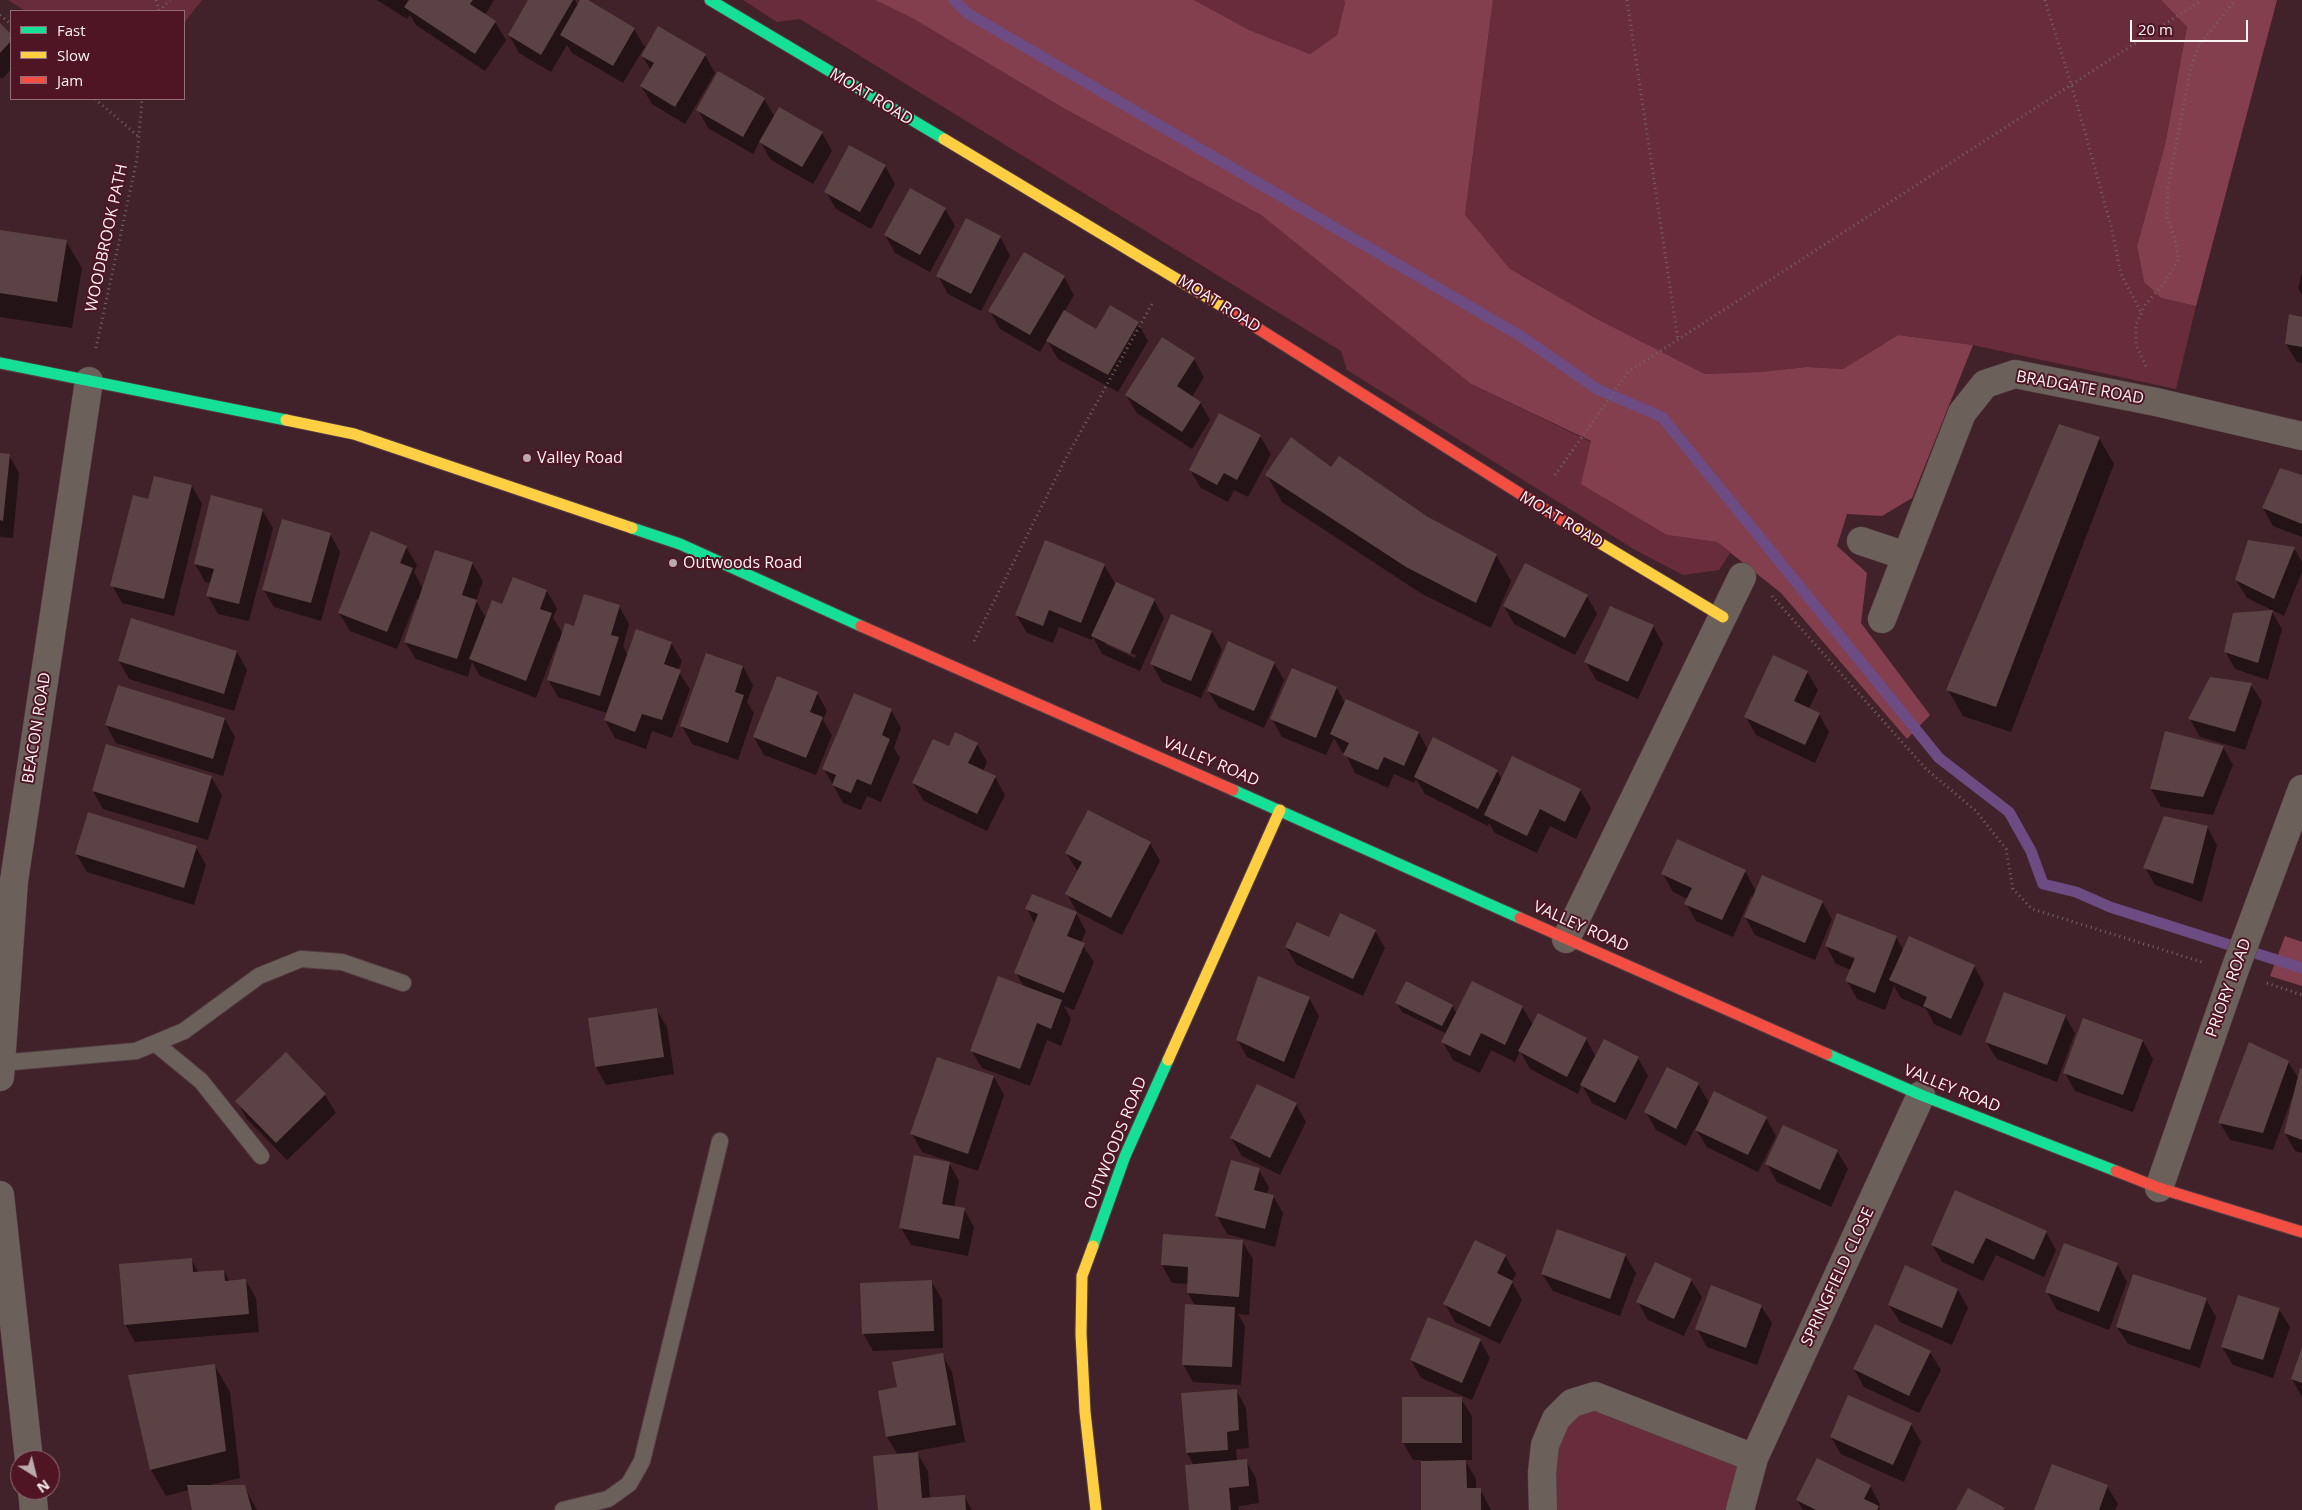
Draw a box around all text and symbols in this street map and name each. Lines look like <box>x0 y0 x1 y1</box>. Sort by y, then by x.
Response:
legend <box>10 10 185 100</box>
scale bar <box>2132 10 2250 42</box>
text: 20 m <box>2138 19 2173 39</box>
text: Fast <box>57 20 86 40</box>
text: Slow <box>57 45 90 65</box>
street label: MOAT ROAD <box>826 65 916 129</box>
text: Jam <box>57 70 83 90</box>
street label: WOODBROOK PATH <box>82 162 132 314</box>
street label: MOAT ROAD <box>1174 271 1264 337</box>
street label: BRADGATE ROAD <box>2015 367 2145 409</box>
place label: Valley Road <box>537 448 623 468</box>
marker: Valley Road <box>521 452 533 464</box>
street label: MOAT ROAD <box>1516 488 1606 552</box>
place label: Outwoods Road <box>683 553 802 573</box>
marker: Outwoods Road <box>667 557 679 569</box>
street label: BEACON ROAD <box>19 671 55 785</box>
street label: VALLEY ROAD <box>1160 733 1262 791</box>
street label: VALLEY ROAD <box>1530 897 1632 957</box>
street label: PRIORY ROAD <box>2202 936 2256 1040</box>
street label: VALLEY ROAD <box>1901 1061 2003 1117</box>
street label: OUTWOODS ROAD <box>1081 1074 1151 1212</box>
street label: SPRINGFIELD CLOSE <box>1797 1205 1879 1349</box>
north arrow <box>10 1450 60 1500</box>
text: N <box>33 1476 54 1498</box>

